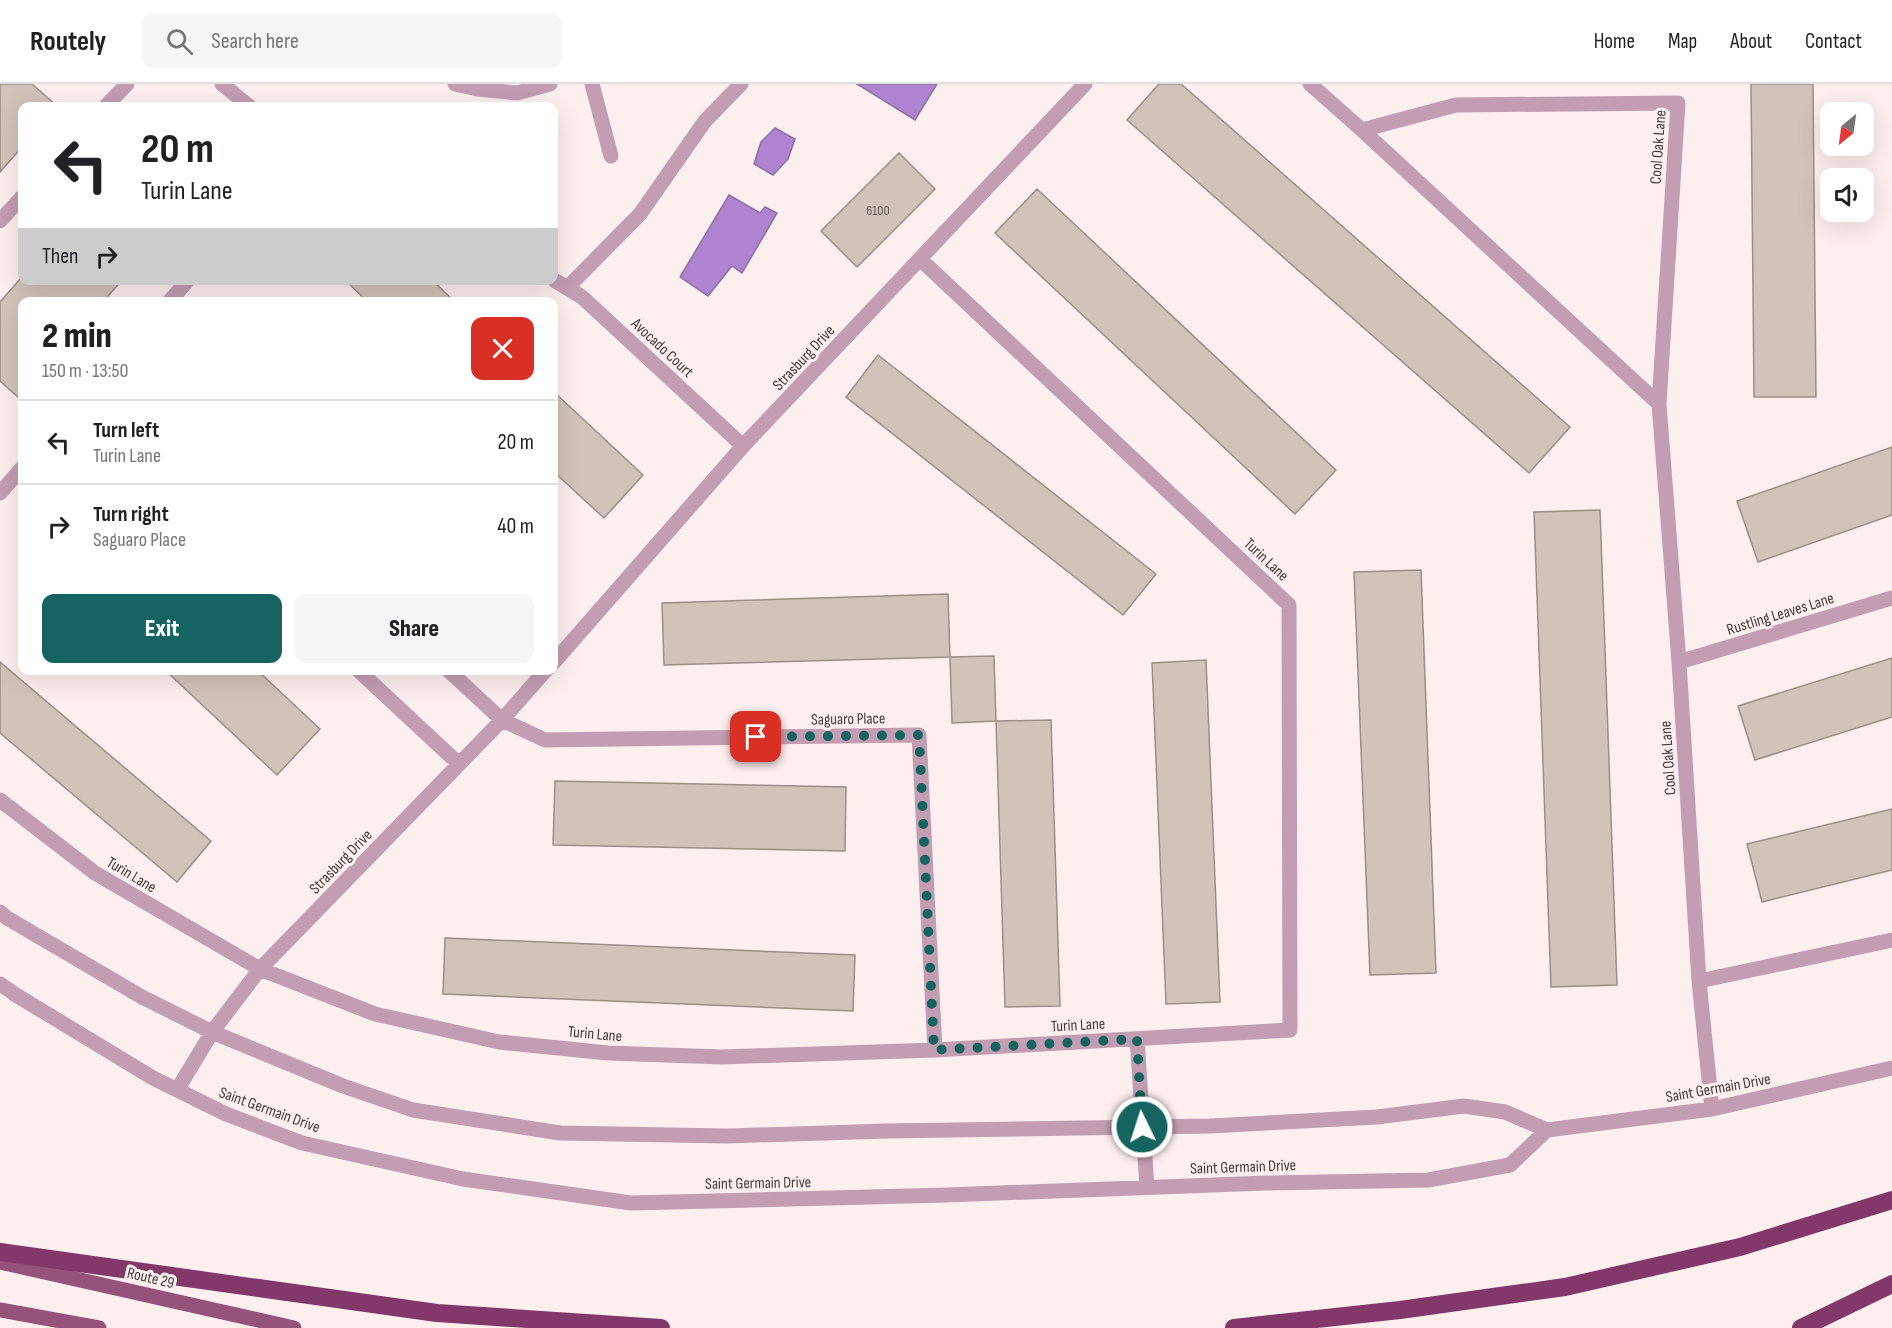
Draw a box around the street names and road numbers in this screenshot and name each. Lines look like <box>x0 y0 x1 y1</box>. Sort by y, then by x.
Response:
street label: Cool Oak Lane <box>1646 109 1671 185</box>
street label: Avocado Court <box>626 314 697 382</box>
street label: Strasburg Drive <box>769 321 839 395</box>
street label: Turin Lane <box>1240 535 1292 586</box>
street label: Rustling Leaves Lane <box>1725 589 1836 640</box>
street label: Saguaro Place <box>811 709 885 730</box>
street label: Cool Oak Lane <box>1656 720 1681 796</box>
street label: Strasburg Drive <box>306 826 377 898</box>
street label: Turin Lane <box>103 853 159 897</box>
street label: Turin Lane <box>1050 1015 1106 1036</box>
street label: Turin Lane <box>567 1023 623 1046</box>
street label: Saint Germain Drive <box>1664 1070 1772 1107</box>
street label: Saint Germain Drive <box>216 1083 323 1137</box>
street label: Saint Germain Drive <box>1190 1156 1296 1179</box>
street label: Saint Germain Drive <box>705 1173 811 1194</box>
street label: Route 29 <box>125 1264 176 1293</box>

